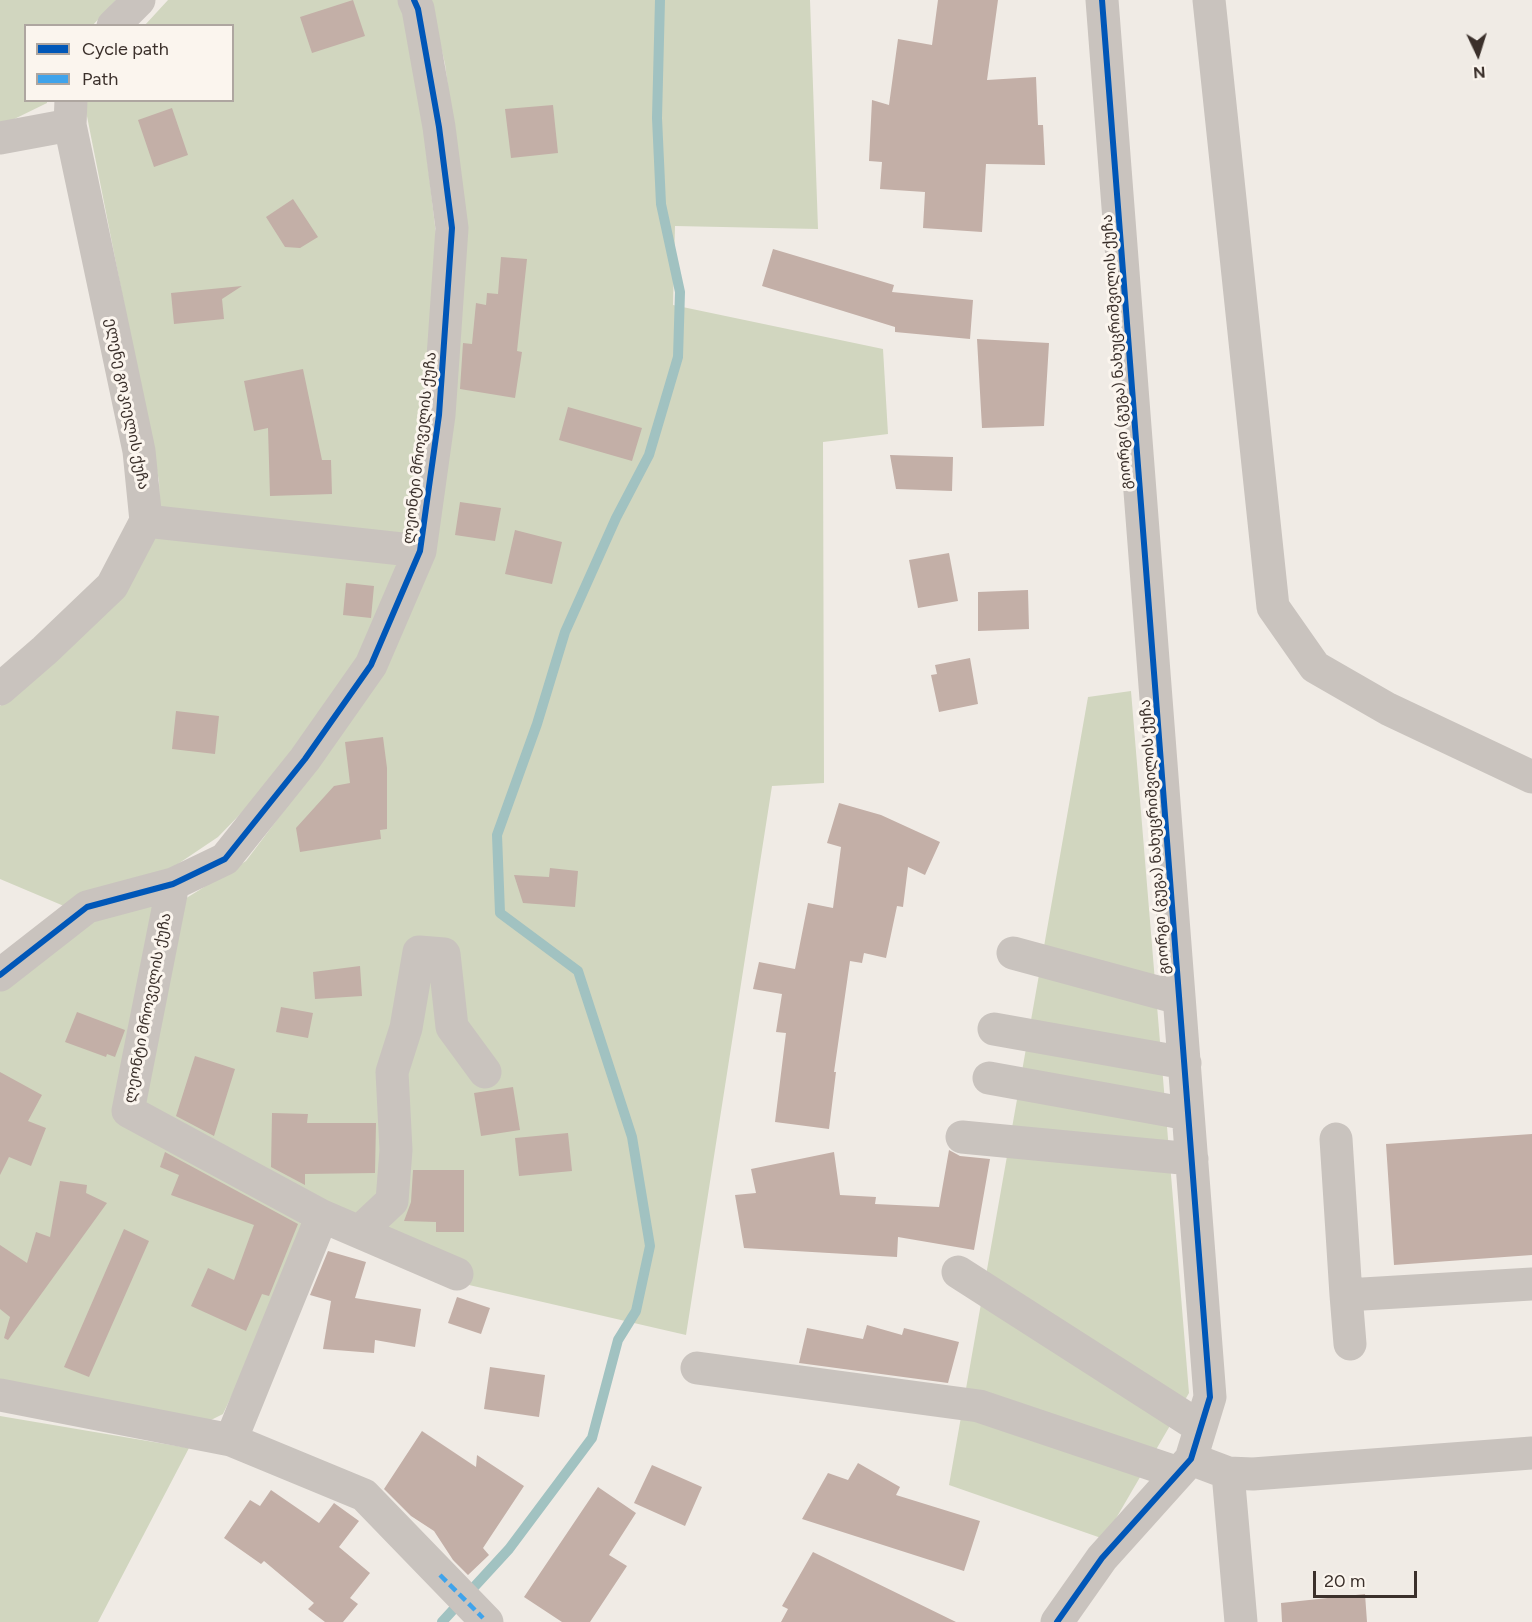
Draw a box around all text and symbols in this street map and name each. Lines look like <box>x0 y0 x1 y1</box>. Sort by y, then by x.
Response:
legend <box>24 24 234 102</box>
north arrow <box>1448 24 1508 84</box>
text: Cycle path <box>82 38 169 60</box>
text: N <box>1472 63 1486 82</box>
text: Path <box>82 68 118 90</box>
street label: გიორგი (გუგა) ნახუცრიშვილის ქუჩა <box>1098 214 1136 490</box>
street label: ელენე გოკიელის ქუჩა <box>102 317 152 491</box>
street label: ლეონტი მროველის ქუჩა <box>399 351 441 545</box>
street label: გიორგი (გუგა) ნახუცრიშვილის ქუჩა <box>1136 699 1174 975</box>
street label: ლეონტი მროველის ქუჩა <box>121 911 175 1105</box>
scale bar <box>1316 1559 1420 1597</box>
text: 20 m <box>1324 1570 1365 1592</box>

